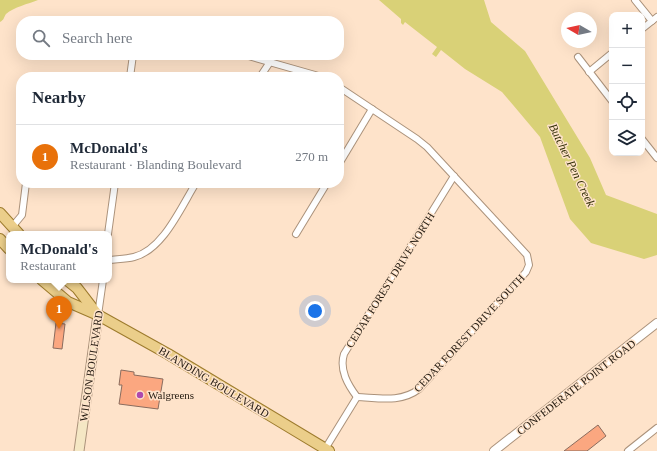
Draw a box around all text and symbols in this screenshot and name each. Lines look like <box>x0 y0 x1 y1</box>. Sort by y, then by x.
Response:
north arrow <box>561 12 597 48</box>
map controls <box>609 12 645 156</box>
button: + <box>609 12 645 48</box>
search box <box>16 16 344 60</box>
icon: search <box>30 27 52 49</box>
text: Search here <box>62 30 132 46</box>
button: − <box>609 48 645 84</box>
button: locate <box>609 84 645 120</box>
text: Nearby <box>32 88 86 107</box>
button: layers <box>609 120 645 156</box>
water label: Butcher Pen Creek <box>546 121 598 209</box>
text: McDonald's <box>70 140 148 156</box>
text: 1 <box>42 149 48 164</box>
text: 270 m <box>295 149 328 164</box>
text: Restaurant · Blanding Boulevard <box>70 157 242 172</box>
street label: CEDAR FOREST DRIVE NORTH <box>343 210 437 350</box>
popup <box>6 231 112 283</box>
text: McDonald's <box>20 241 98 257</box>
text: Restaurant <box>20 258 76 273</box>
street label: CEDAR FOREST DRIVE SOUTH <box>411 272 527 394</box>
pin: 1 <box>46 296 72 329</box>
your location <box>305 301 325 321</box>
street label: WILSON BOULEVARD <box>77 310 105 422</box>
street label: CONFEDERATE POINT ROAD <box>514 337 638 437</box>
street label: BLANDING BOULEVARD <box>157 344 271 420</box>
place label: Walgreens <box>148 389 194 401</box>
marker: Walgreens <box>135 390 145 400</box>

